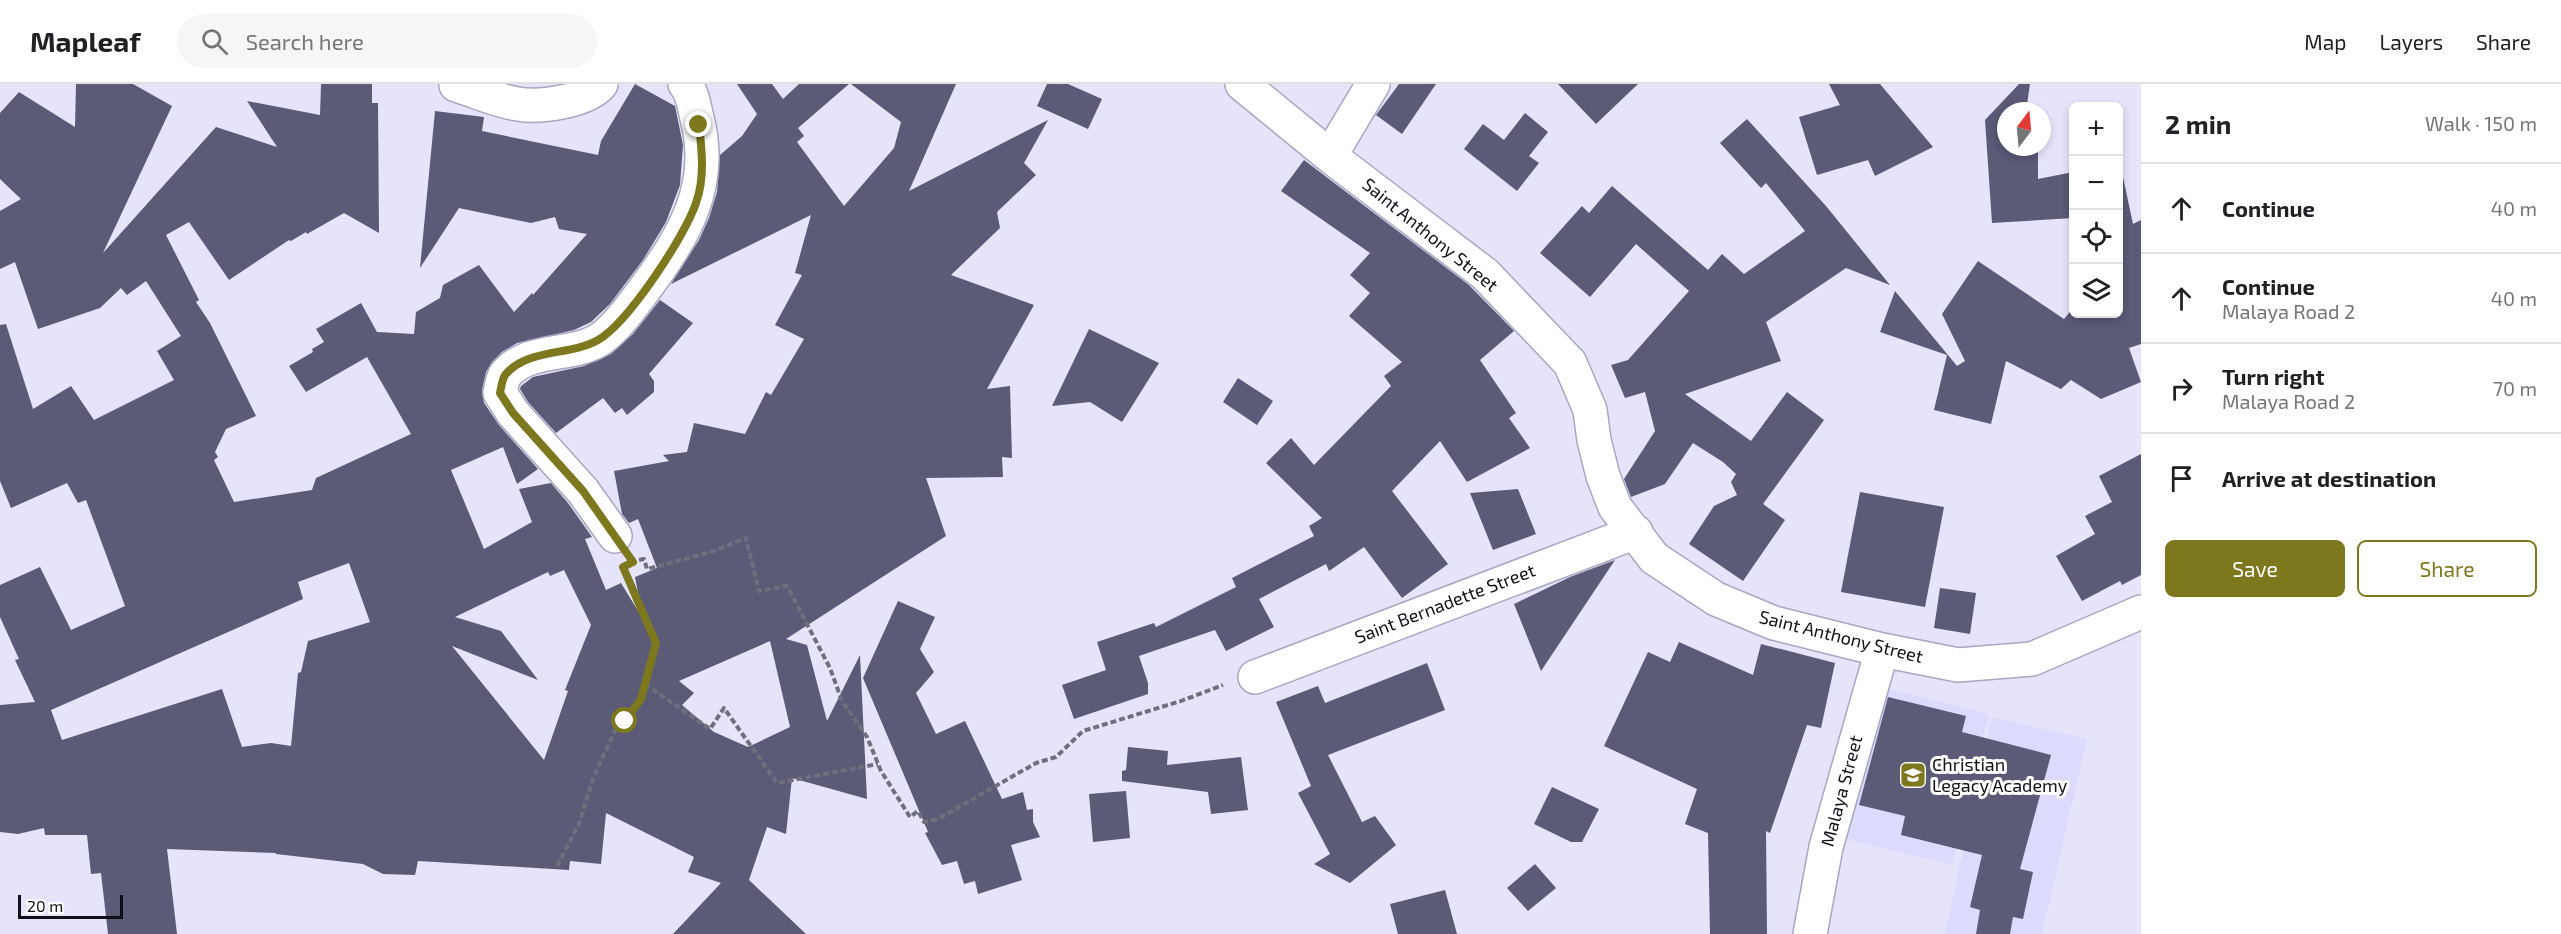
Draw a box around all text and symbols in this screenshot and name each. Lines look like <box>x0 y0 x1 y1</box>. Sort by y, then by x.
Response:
search box <box>177 14 597 68</box>
text: Mapleaf <box>30 24 141 58</box>
icon: search <box>198 25 231 58</box>
text: Search here <box>246 28 364 54</box>
text: Map <box>2304 29 2346 54</box>
text: Layers <box>2379 29 2443 54</box>
text: Share <box>2476 29 2531 54</box>
north arrow <box>1997 102 2051 156</box>
map controls <box>2069 102 2123 318</box>
button: + <box>2069 102 2123 156</box>
text: 2 min <box>2165 108 2231 139</box>
route end <box>685 111 711 137</box>
text: Walk · 150 m <box>2425 111 2537 135</box>
button: − <box>2069 156 2123 210</box>
street label: Saint Anthony Street <box>1358 173 1503 296</box>
icon: ahead <box>2165 192 2198 225</box>
text: Continue <box>2222 195 2315 221</box>
text: 40 m <box>2491 196 2537 220</box>
button: locate <box>2069 210 2123 264</box>
button: layers <box>2069 264 2123 318</box>
text: Continue <box>2222 273 2315 299</box>
icon: ahead <box>2165 282 2198 315</box>
text: 40 m <box>2491 286 2537 310</box>
text: Malaya Road 2 <box>2222 299 2355 323</box>
text: Turn right <box>2222 363 2324 389</box>
icon: right <box>2165 372 2198 405</box>
text: 70 m <box>2493 376 2537 400</box>
text: Malaya Road 2 <box>2222 389 2355 413</box>
icon: arrive <box>2165 462 2198 495</box>
text: Arrive at destination <box>2222 465 2436 491</box>
button: Save <box>2165 540 2345 597</box>
button: Share <box>2357 540 2537 597</box>
street label: Saint Bernadette Street <box>1351 558 1538 648</box>
street label: Saint Anthony Street <box>1757 605 1926 667</box>
route start <box>611 707 637 733</box>
street label: Malaya Street <box>1816 733 1866 849</box>
place label: Christian Legacy Academy <box>1932 753 2068 796</box>
school or university icon: Christian Legacy Academy <box>1898 760 1928 790</box>
scale bar <box>18 892 123 920</box>
text: 20 m <box>27 896 63 915</box>

